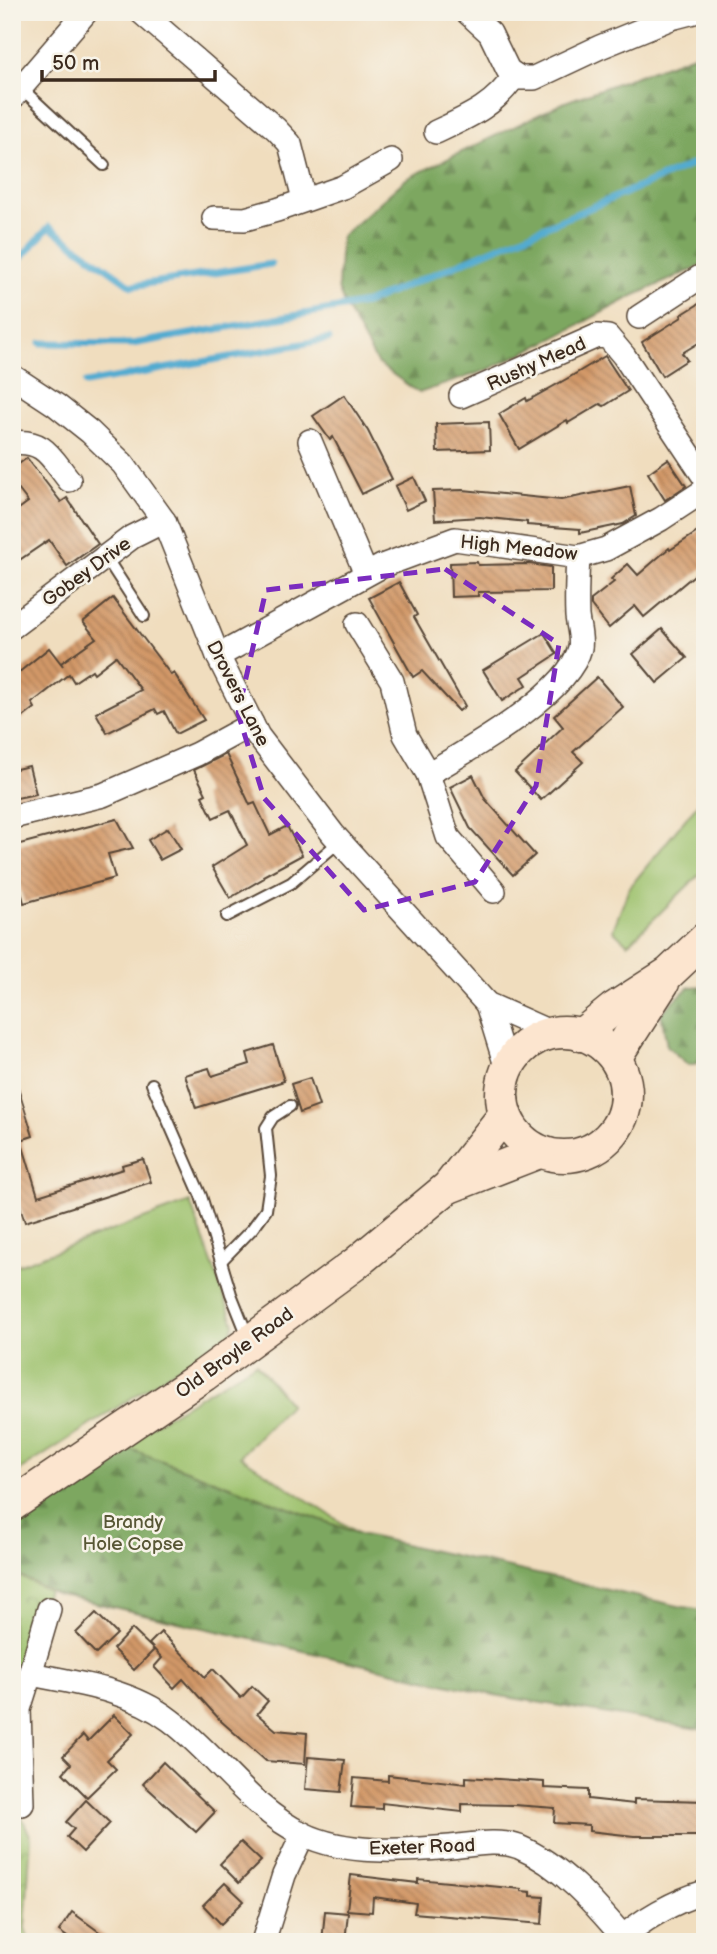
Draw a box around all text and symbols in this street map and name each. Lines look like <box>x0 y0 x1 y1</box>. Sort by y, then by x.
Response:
scale bar <box>42 38 215 82</box>
text: 50 m <box>52 51 99 76</box>
street label: Rushy Mead <box>484 332 590 396</box>
street label: High Meadow <box>459 531 579 566</box>
street label: Gobey Drive <box>38 532 136 612</box>
street label: Drovers Lane <box>201 637 274 750</box>
street label: Old Broyle Road <box>172 1303 298 1404</box>
park label: Brandy Hole Copse <box>82 1511 184 1556</box>
street label: Exeter Road <box>368 1834 476 1861</box>

